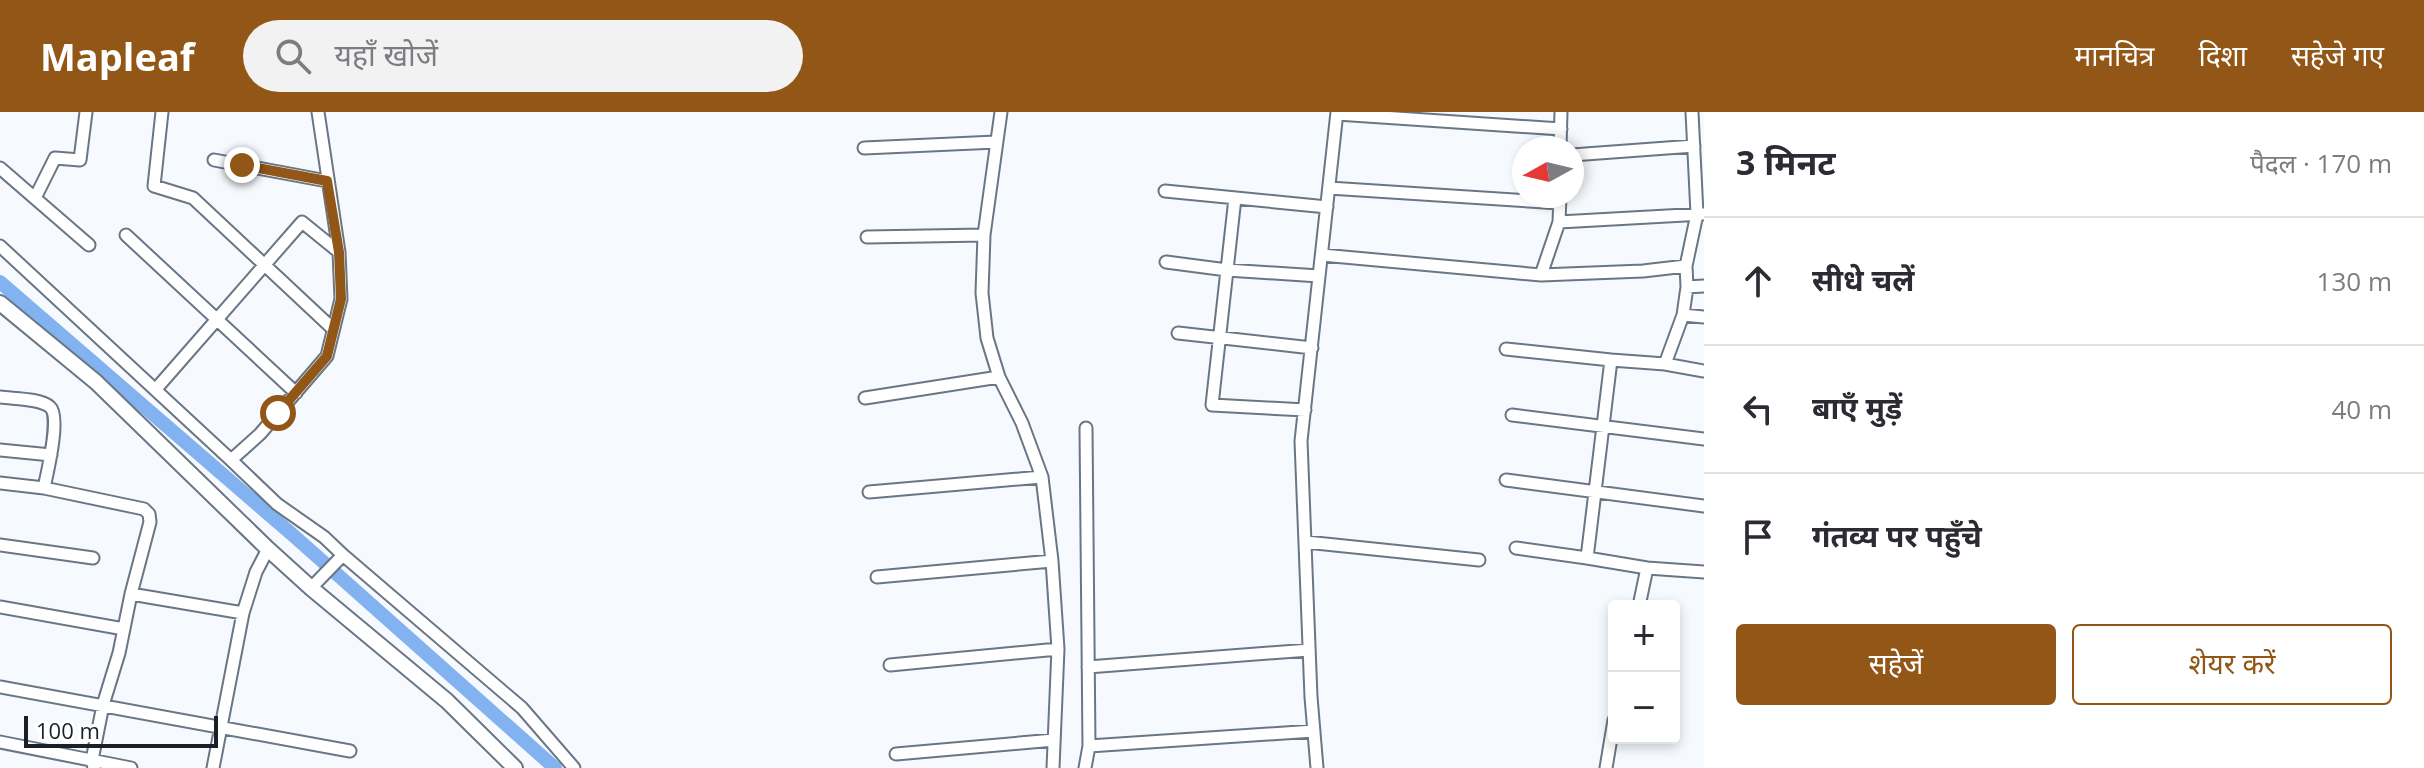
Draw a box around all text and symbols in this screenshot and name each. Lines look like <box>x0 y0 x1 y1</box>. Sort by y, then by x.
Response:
search box <box>243 20 803 92</box>
text: Mapleaf <box>40 30 195 82</box>
icon: search <box>271 34 315 78</box>
text: यहाँ खोजें <box>335 34 438 75</box>
text: मानचित्र <box>2074 36 2154 74</box>
text: दिशा <box>2198 36 2247 74</box>
text: सहेजे गए <box>2291 36 2384 74</box>
north arrow <box>1512 136 1584 208</box>
text: 3 मिनट <box>1736 139 1836 185</box>
text: पैदल · 170 m <box>2250 145 2392 181</box>
route end <box>224 147 260 183</box>
icon: ahead <box>1736 259 1780 303</box>
text: सीधे चलें <box>1812 259 1914 300</box>
text: 130 m <box>2317 263 2392 299</box>
icon: left <box>1736 387 1780 431</box>
text: बाएँ मुड़ें <box>1812 387 1902 428</box>
text: 40 m <box>2331 391 2392 427</box>
route start <box>260 395 296 431</box>
icon: arrive <box>1736 515 1780 559</box>
text: गंतव्य पर पहुँचे <box>1812 515 1982 556</box>
map controls <box>1608 600 1680 744</box>
button: + <box>1608 600 1680 672</box>
button: सहेजें <box>1736 624 2056 705</box>
button: शेयर करें <box>2072 624 2392 705</box>
button: − <box>1608 672 1680 744</box>
scale bar <box>24 712 218 748</box>
text: 100 m <box>36 715 100 745</box>

